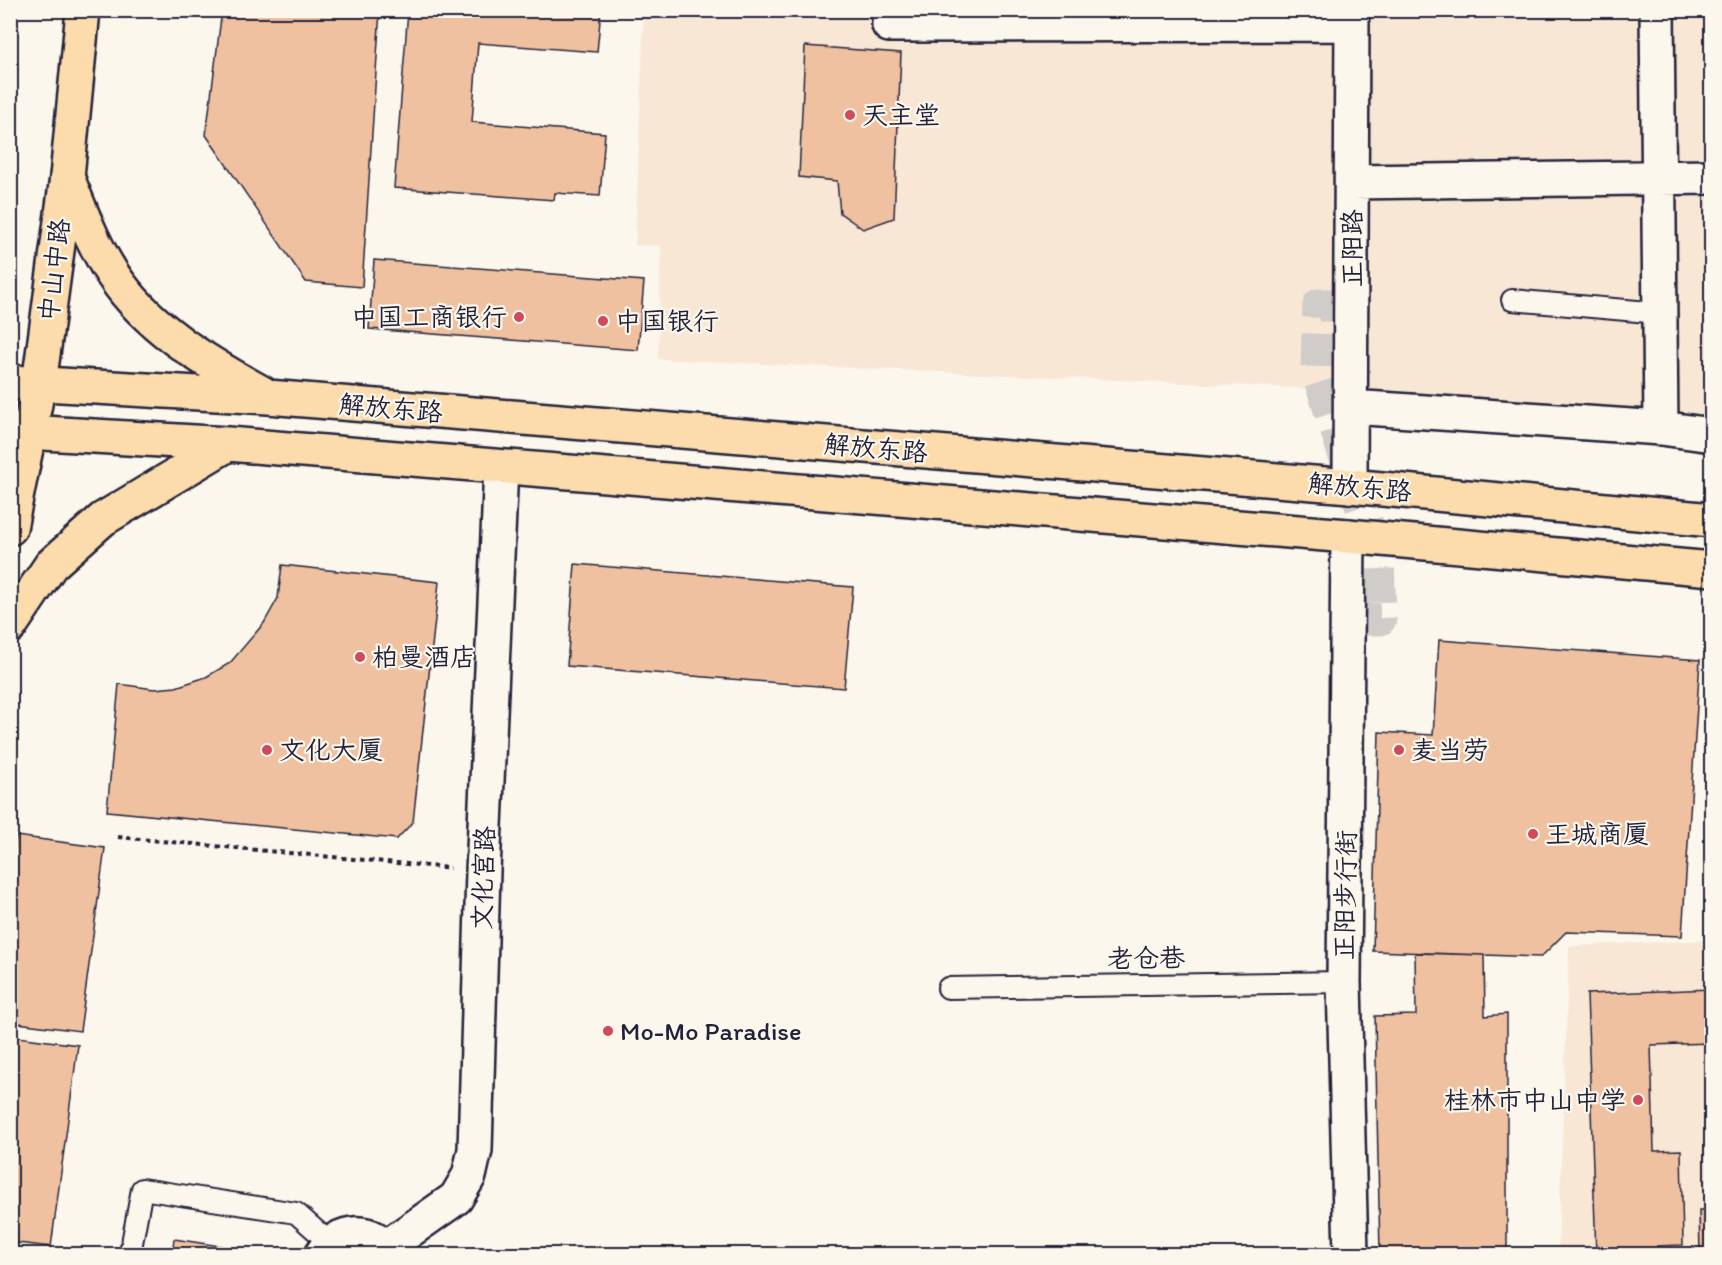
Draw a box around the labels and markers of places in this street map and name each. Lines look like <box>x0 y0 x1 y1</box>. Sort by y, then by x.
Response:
place label: 天主堂 <box>862 99 940 131</box>
marker: 天主堂 <box>843 108 857 122</box>
place label: 中国工商银行 <box>351 301 507 333</box>
place label: 中国银行 <box>615 305 719 337</box>
marker: 中国工商银行 <box>512 310 526 324</box>
marker: 中国银行 <box>596 314 610 328</box>
place label: 柏曼酒店 <box>372 641 476 673</box>
marker: 柏曼酒店 <box>353 650 367 664</box>
place label: 文化大厦 <box>279 734 383 766</box>
place label: 麦当劳 <box>1411 734 1489 766</box>
marker: 文化大厦 <box>260 743 274 757</box>
marker: 麦当劳 <box>1392 743 1406 757</box>
place label: 王城商厦 <box>1545 818 1649 850</box>
marker: 王城商厦 <box>1526 827 1540 841</box>
place label: Mo-Mo Paradise <box>620 1015 802 1047</box>
marker: Mo-Mo Paradise <box>601 1024 615 1038</box>
place label: 桂林市中山中学 <box>1444 1084 1626 1116</box>
marker: 桂林市中山中学 <box>1631 1093 1645 1107</box>

